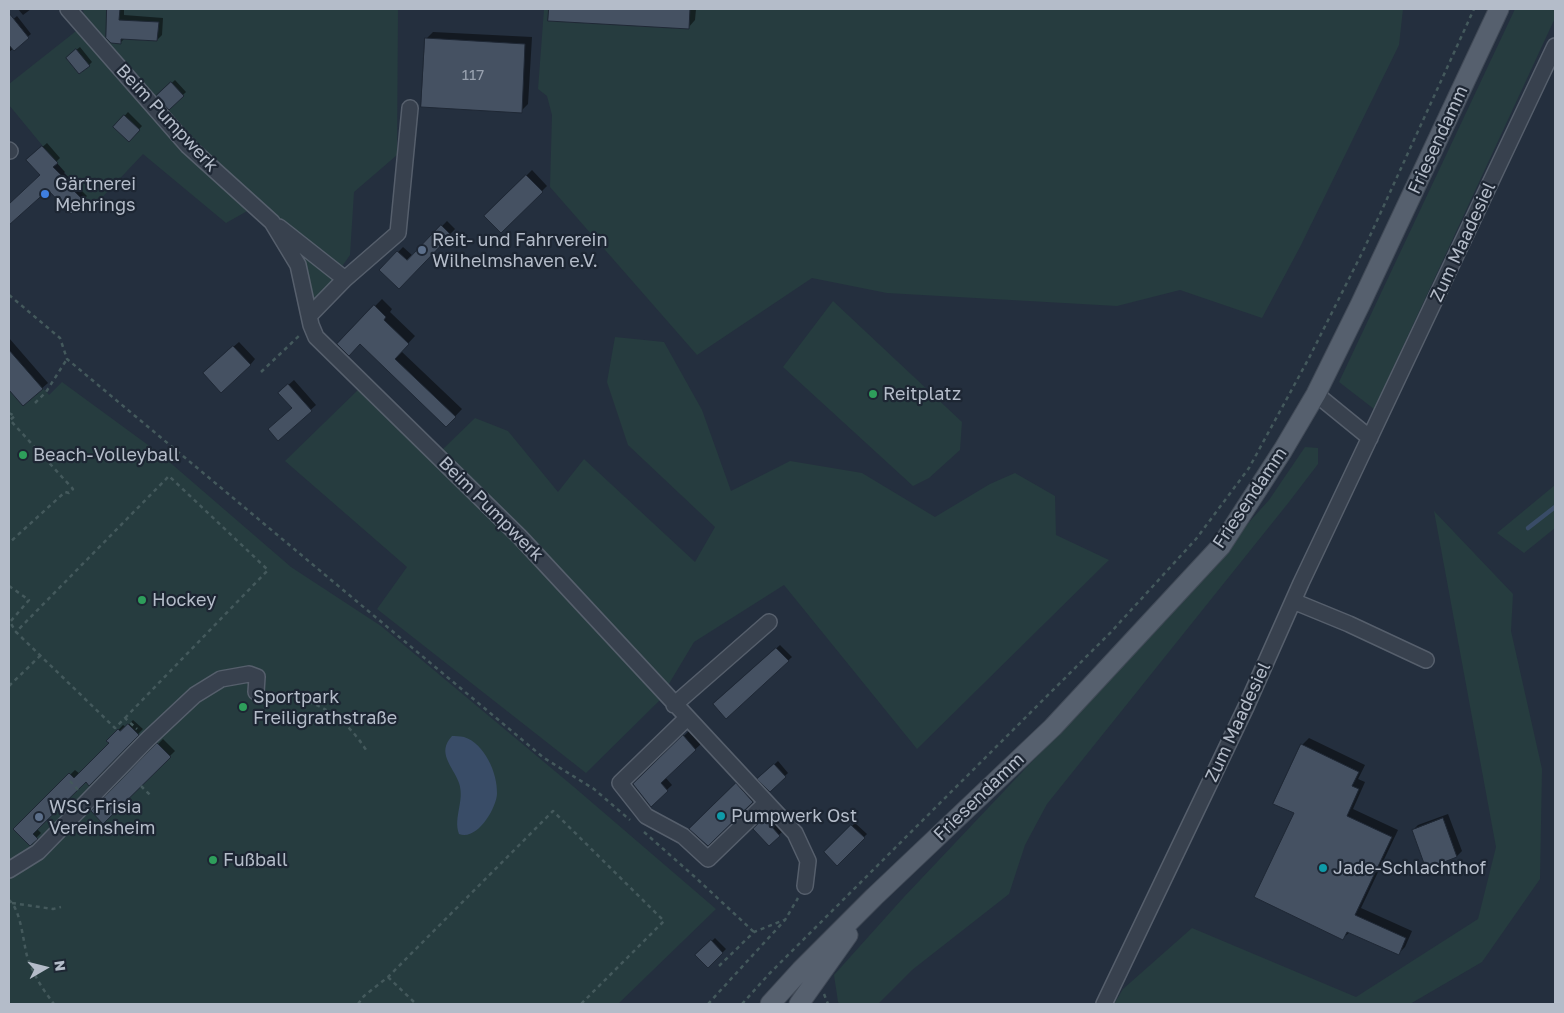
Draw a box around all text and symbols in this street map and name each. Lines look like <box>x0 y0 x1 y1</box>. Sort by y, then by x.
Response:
street label: Beim Pumpwerk <box>112 60 222 176</box>
house number: 117 <box>462 66 484 84</box>
street label: Friesendamm <box>1403 82 1473 198</box>
place label: Gärtnerei Mehrings <box>55 173 136 215</box>
street label: Zum Maadesiel <box>1426 179 1500 305</box>
marker: Gärtnerei Mehrings <box>39 188 51 200</box>
place label: Reit- und Fahrverein Wilhelmshaven e.V. <box>432 229 608 272</box>
marker: Reit- und Fahrverein Wilhelmshaven e.V. <box>416 244 428 256</box>
place label: Reitplatz <box>883 383 961 405</box>
marker: Reitplatz <box>867 388 879 400</box>
street label: Friesendamm <box>1208 443 1292 553</box>
place label: Beach-Volleyball <box>33 444 179 466</box>
marker: Beach-Volleyball <box>17 449 29 461</box>
street label: Beim Pumpwerk <box>434 452 548 566</box>
place label: Hockey <box>152 589 216 611</box>
marker: Hockey <box>136 594 148 606</box>
street label: Zum Maadesiel <box>1201 659 1275 785</box>
place label: Sportpark Freiligrathstraße <box>253 686 397 729</box>
marker: Sportpark Freiligrathstraße <box>237 701 249 713</box>
street label: Friesendamm <box>929 749 1029 845</box>
place label: WSC Frisia Vereinsheim <box>49 796 155 839</box>
place label: Pumpwerk Ost <box>731 805 857 827</box>
marker: Pumpwerk Ost <box>715 810 727 822</box>
marker: WSC Frisia Vereinsheim <box>33 811 45 823</box>
place label: Fußball <box>223 849 288 871</box>
marker: Fußball <box>207 854 219 866</box>
place label: Jade-Schlachthof <box>1333 857 1486 879</box>
marker: Jade-Schlachthof <box>1317 862 1329 874</box>
north arrow <box>20 943 70 993</box>
text: N <box>51 959 70 972</box>

